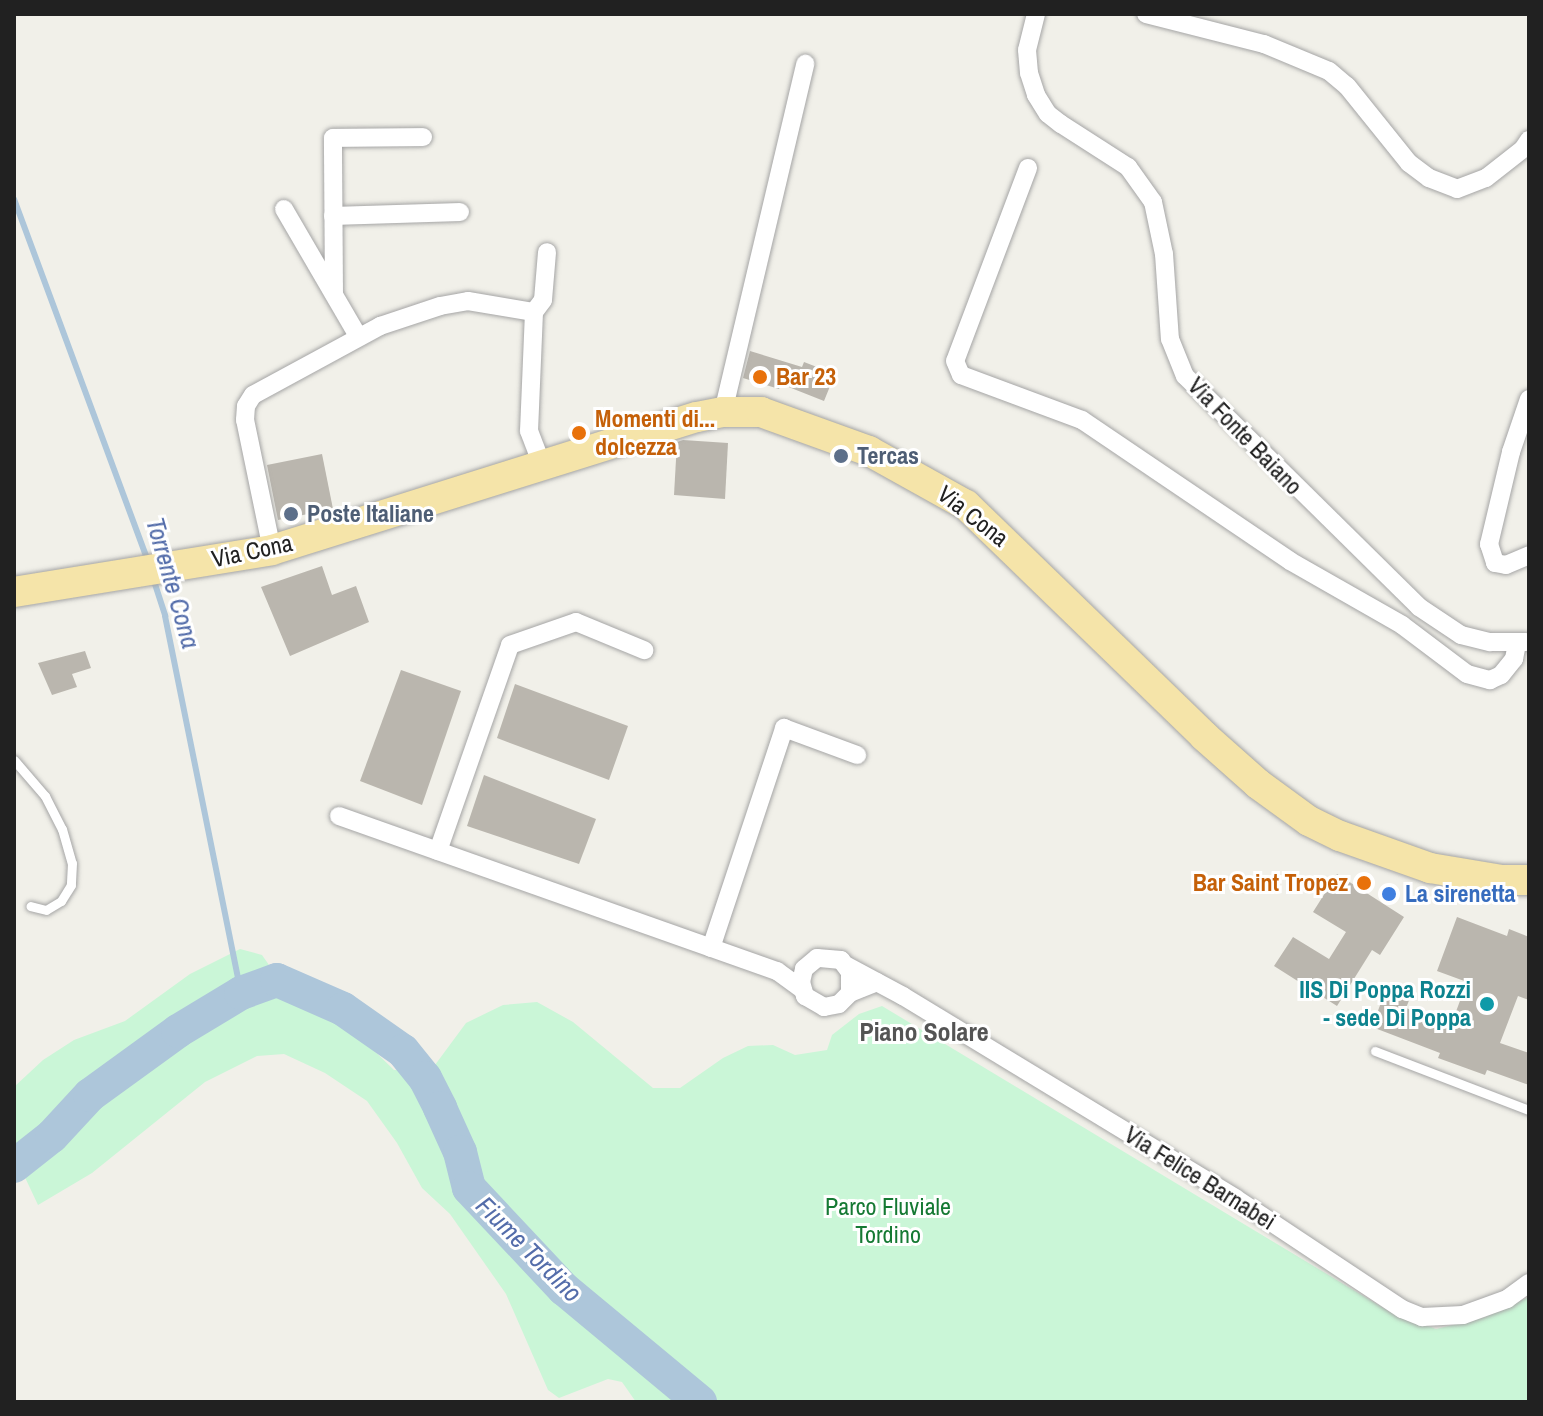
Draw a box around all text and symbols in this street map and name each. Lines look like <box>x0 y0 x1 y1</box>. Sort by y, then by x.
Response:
place label: Bar 23 <box>776 363 836 391</box>
marker: Bar 23 <box>751 368 769 386</box>
street label: Via Fonte Baiano <box>1182 371 1308 501</box>
place label: Momenti di... dolcezza <box>595 405 715 461</box>
marker: Momenti di... dolcezza <box>570 424 588 442</box>
place label: Tercas <box>857 442 919 470</box>
marker: Tercas <box>832 447 850 465</box>
street label: Via Cona <box>932 479 1014 553</box>
place label: Poste Italiane <box>307 500 434 528</box>
marker: Poste Italiane <box>282 505 300 523</box>
water label: Torrente Cona <box>139 514 207 652</box>
street label: Via Cona <box>209 528 295 574</box>
place label: Bar Saint Tropez <box>1193 869 1348 897</box>
marker: Bar Saint Tropez <box>1355 874 1373 892</box>
place label: La sirenetta <box>1405 880 1515 908</box>
marker: La sirenetta <box>1380 885 1398 903</box>
place label: IIS Di Poppa Rozzi - sede Di Poppa <box>1299 976 1471 1032</box>
marker: IIS Di Poppa Rozzi - sede Di Poppa <box>1478 995 1496 1013</box>
district label: Piano Solare <box>859 1016 989 1048</box>
street label: Via Felice Barnabei <box>1119 1120 1281 1236</box>
water label: Fiume Tordino <box>470 1190 588 1308</box>
park label: Parco Fluviale Tordino <box>825 1193 951 1249</box>

